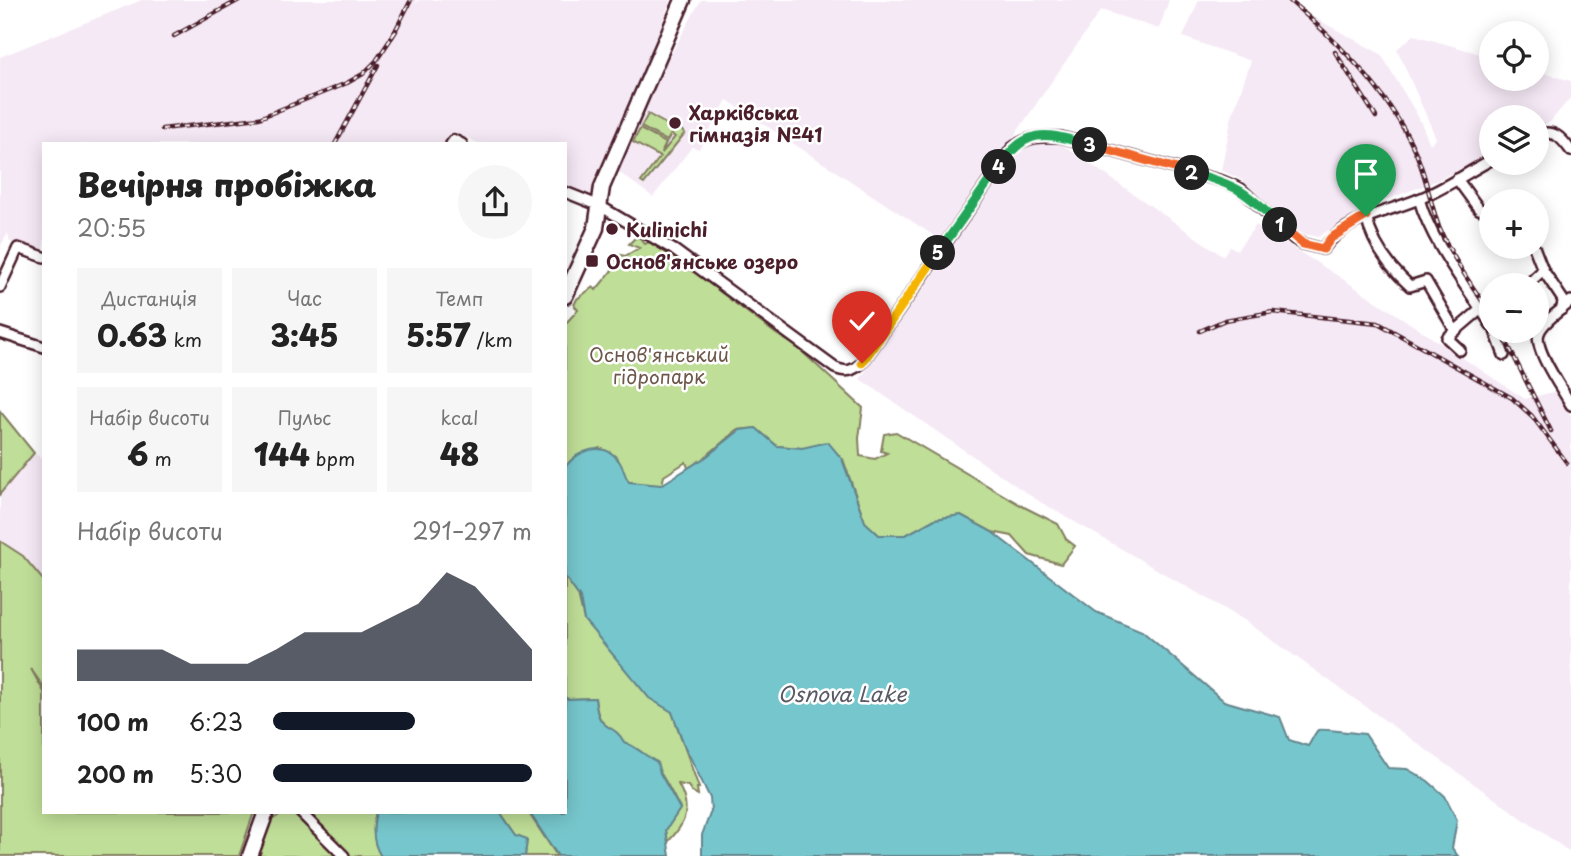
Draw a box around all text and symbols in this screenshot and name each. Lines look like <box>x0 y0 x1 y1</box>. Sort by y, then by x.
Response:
map controls <box>1479 21 1549 343</box>
button: locate <box>1479 21 1549 91</box>
place label: Харківська гімназія №41 <box>689 98 822 148</box>
button: layers <box>1479 105 1549 175</box>
marker: Харківська гімназія №41 <box>667 115 683 131</box>
pin: 3 <box>1072 128 1108 162</box>
text: 3 <box>1083 130 1096 158</box>
pin <box>1336 144 1396 216</box>
pin: 4 <box>982 150 1016 184</box>
text: 4 <box>992 152 1005 180</box>
icon: arrive <box>1347 155 1385 193</box>
pin: 2 <box>1174 156 1210 190</box>
text: 2 <box>1185 158 1198 186</box>
text: Вечірня пробіжка <box>77 160 376 208</box>
button: share <box>458 165 532 239</box>
button: + <box>1479 189 1549 259</box>
pin: 1 <box>1262 208 1298 243</box>
text: 20:55 <box>77 210 146 245</box>
text: 1 <box>1275 210 1284 238</box>
place label: Kulinichi <box>626 215 708 243</box>
marker: Kulinichi <box>604 221 620 237</box>
pin: 5 <box>920 236 956 270</box>
text: 5 <box>931 238 944 266</box>
place label: Основ'янське озеро <box>606 247 798 275</box>
marker: Основ'янське озеро <box>584 253 600 269</box>
button: − <box>1479 273 1549 343</box>
text: Дистанція <box>102 284 197 312</box>
text: Час <box>287 284 322 312</box>
text: Темп <box>435 284 484 312</box>
pin <box>832 291 892 363</box>
icon: check <box>843 302 881 340</box>
text: 0.63 <box>97 312 167 357</box>
text: 3:45 <box>270 312 339 357</box>
text: 5:57 <box>406 312 470 357</box>
text: km <box>167 325 202 353</box>
text: /km <box>470 325 513 353</box>
park label: Основ'янський гідропарк <box>589 340 729 390</box>
text: Набір висоти <box>89 403 210 431</box>
text: Пульс <box>278 403 331 431</box>
text: kcal <box>441 403 478 431</box>
text: 6 <box>127 431 148 476</box>
text: 144 <box>254 431 310 476</box>
text: 48 <box>440 431 479 476</box>
text: m <box>148 444 172 472</box>
text: bpm <box>310 444 355 472</box>
text: Набір висоти <box>77 513 223 548</box>
text: 291–297 m <box>412 513 532 548</box>
water label: Osnova Lake <box>778 677 908 709</box>
text: 100 m <box>77 704 149 739</box>
text: 6:23 <box>189 704 243 739</box>
text: 200 m <box>77 756 154 791</box>
text: 5:30 <box>189 756 242 791</box>

